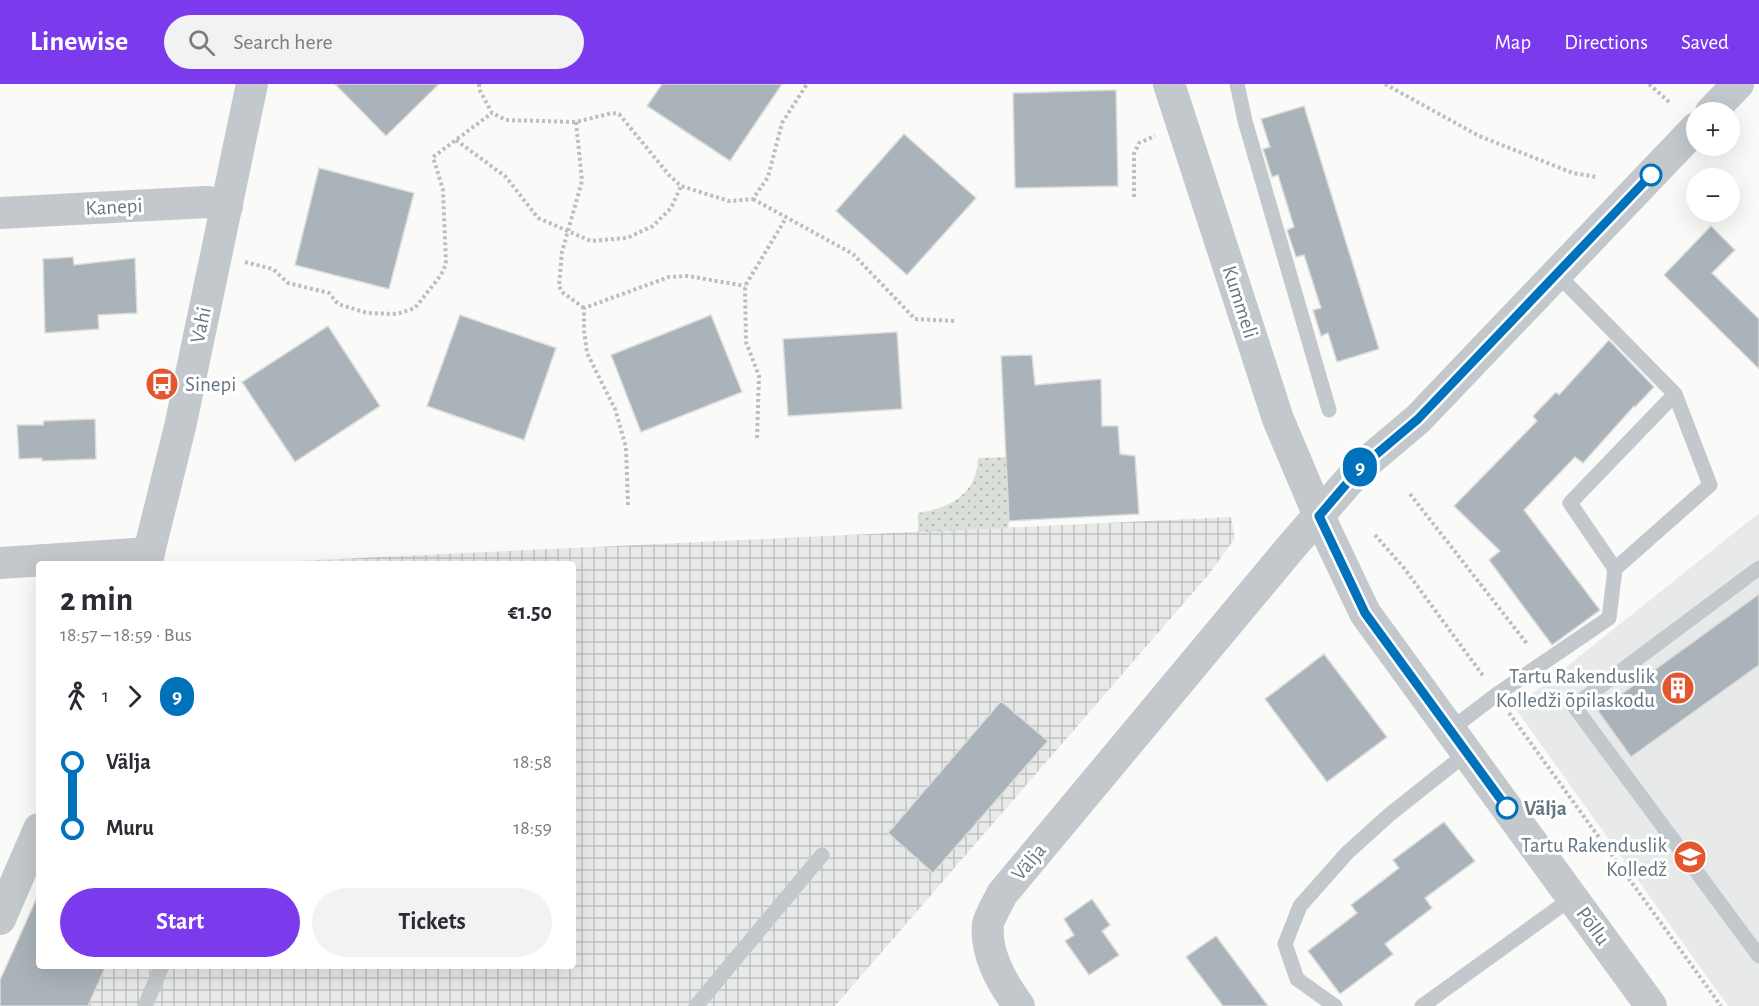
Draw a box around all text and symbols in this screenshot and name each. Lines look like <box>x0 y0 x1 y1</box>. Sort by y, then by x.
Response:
search box <box>164 15 584 69</box>
icon: search <box>185 26 218 59</box>
text: Linewise <box>30 28 128 56</box>
text: Search here <box>233 31 333 53</box>
text: Map <box>1495 32 1531 53</box>
text: Directions <box>1564 32 1648 53</box>
text: Saved <box>1681 32 1729 53</box>
map controls <box>1686 102 1740 222</box>
button: + <box>1686 102 1740 156</box>
unlabelled marker <box>1640 164 1662 186</box>
button: − <box>1686 168 1740 222</box>
street label: Kanepi <box>85 195 143 219</box>
street label: Kummeli <box>1218 263 1262 341</box>
street label: Vahi <box>187 305 215 345</box>
bus stop icon: Sinepi <box>144 366 180 402</box>
place label: Sinepi <box>185 374 236 395</box>
line badge: 9 <box>1340 448 1380 487</box>
text: 9 <box>1355 457 1365 478</box>
text: 2 min <box>60 584 133 617</box>
text: €1.50 <box>508 601 552 623</box>
text: 18:57 – 18:59 · Bus <box>60 625 192 645</box>
place label: Tartu Rakenduslik Kolledži õpilaskodu <box>1496 666 1655 711</box>
building icon: Tartu Rakenduslik Kolledži õpilaskodu <box>1660 670 1696 706</box>
icon: walk <box>60 680 93 713</box>
icon: forward <box>118 680 151 713</box>
text: 1 <box>102 686 109 706</box>
text: 9 <box>172 686 182 707</box>
text: Välja <box>106 751 151 773</box>
text: 18:58 <box>513 752 552 772</box>
marker: Välja <box>1496 797 1518 819</box>
place label: Välja <box>1524 798 1567 819</box>
text: Muru <box>106 817 154 839</box>
text: 18:59 <box>513 818 552 838</box>
place label: Tartu Rakenduslik Kolledž <box>1521 835 1667 880</box>
street label: Välja <box>1008 839 1050 884</box>
school or university icon: Tartu Rakenduslik Kolledž <box>1672 839 1708 875</box>
button: Start <box>60 888 300 957</box>
button: Tickets <box>312 888 552 957</box>
street label: Põllu <box>1572 903 1614 949</box>

